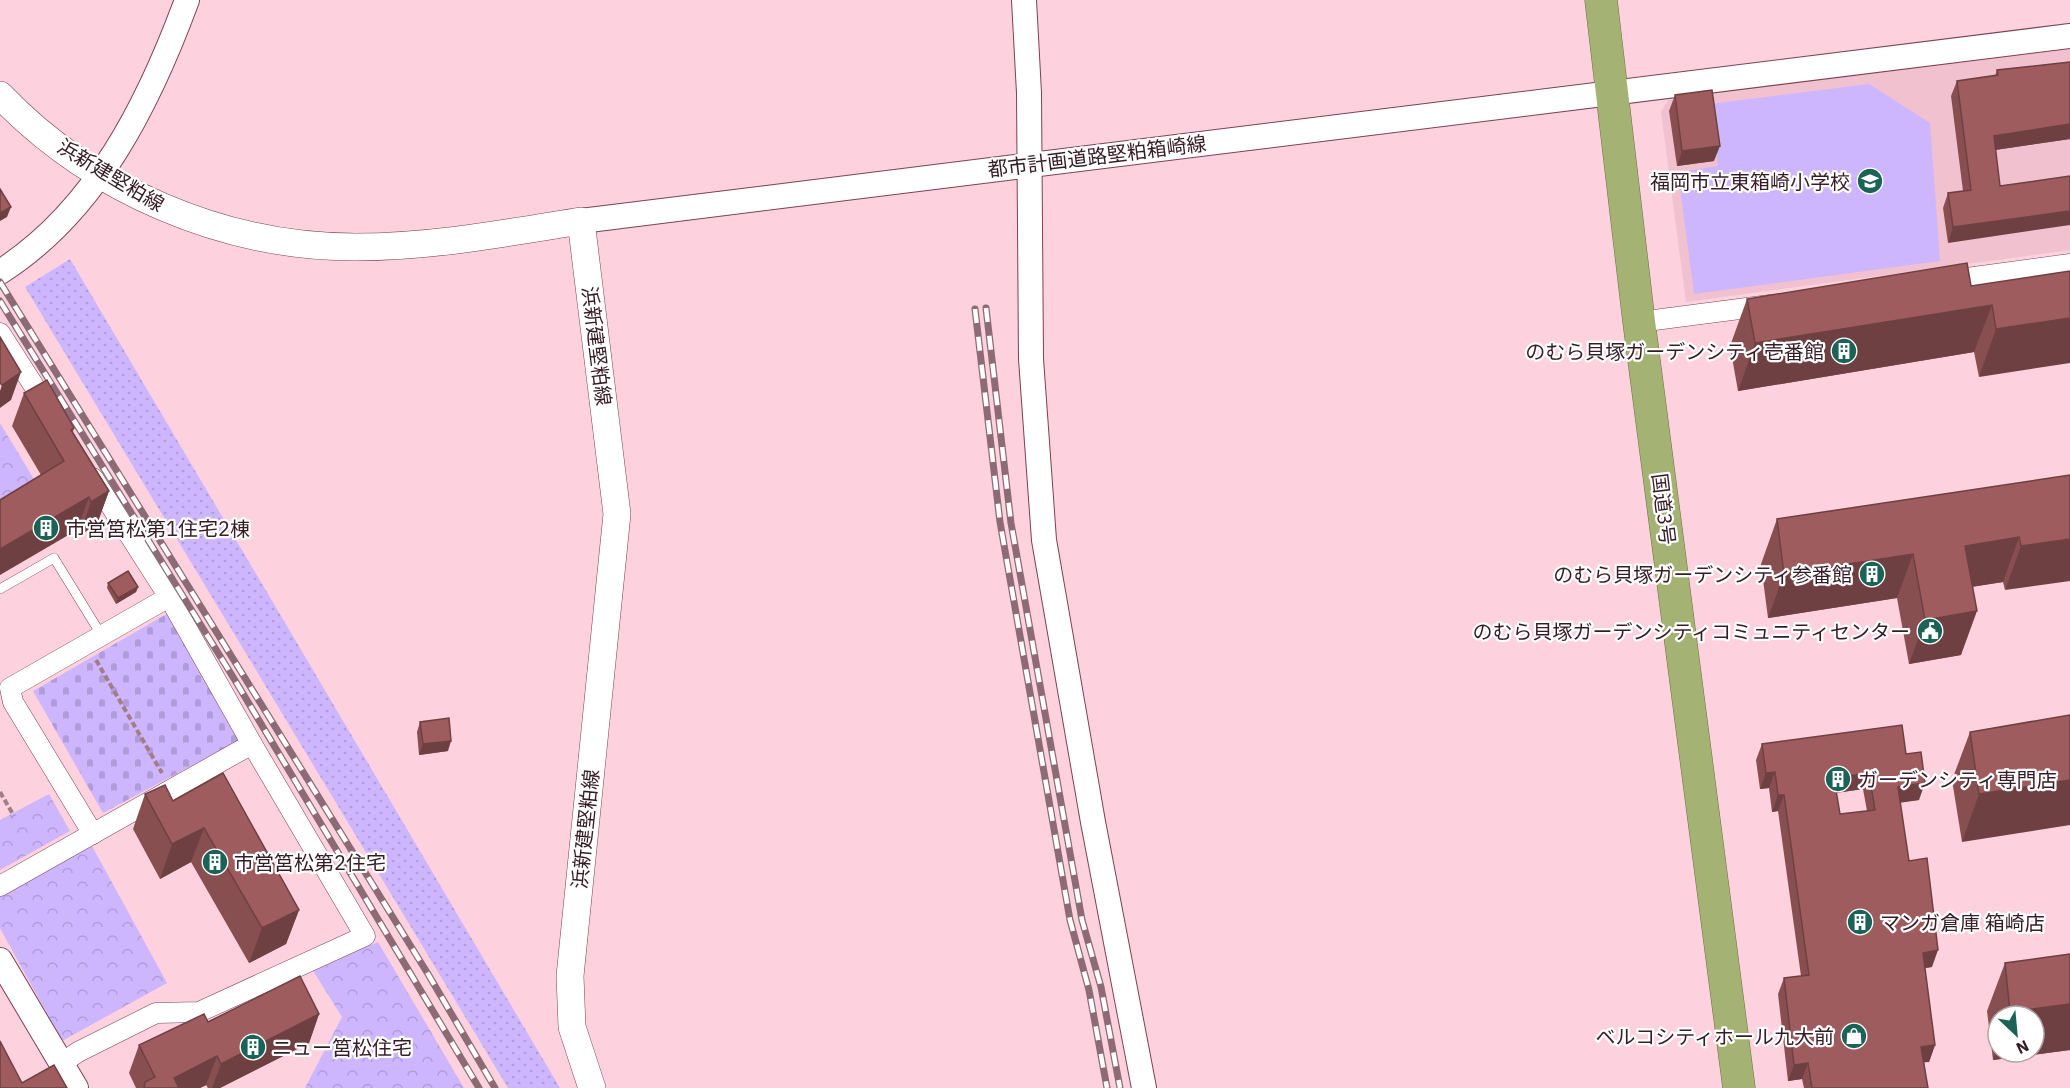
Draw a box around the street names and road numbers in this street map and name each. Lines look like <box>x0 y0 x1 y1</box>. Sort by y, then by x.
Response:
street label: 都市計画道路堅粕箱崎線 <box>986 129 1208 183</box>
street label: 浜新建堅粕線 <box>53 133 169 217</box>
street label: 浜新建堅粕線 <box>576 285 618 407</box>
street label: 国道3号 <box>1646 472 1682 546</box>
street label: 浜新建堅粕線 <box>565 768 605 890</box>

